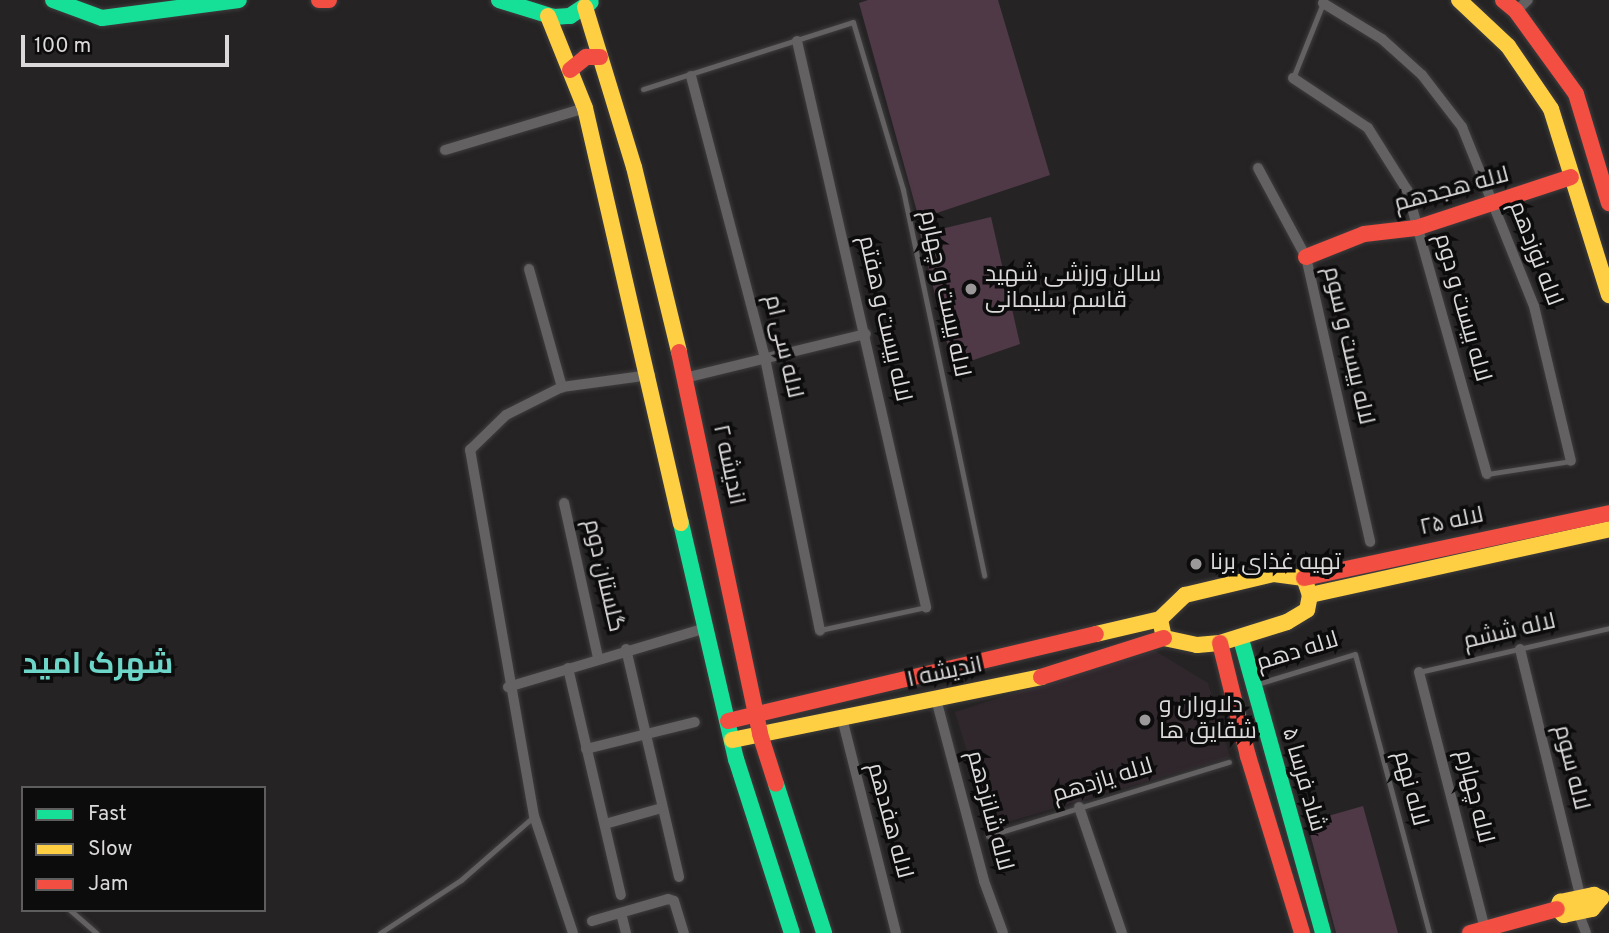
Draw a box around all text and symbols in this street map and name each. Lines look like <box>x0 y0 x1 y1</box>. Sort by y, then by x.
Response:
scale bar <box>24 21 233 65</box>
text: 100 m <box>34 33 91 60</box>
street label: لاله هجدهم <box>1392 162 1512 220</box>
street label: لاله نوزدهم <box>1501 198 1567 310</box>
street label: لاله بیست و چهارم <box>912 208 974 380</box>
street label: لاله بیست و دوم <box>1427 231 1495 385</box>
street label: لاله بیست و هفتم <box>850 233 916 405</box>
place label: سالن ورزشی شهید قاسم سلیمانی <box>985 262 1161 316</box>
street label: لاله بیست و سوم <box>1315 264 1379 428</box>
marker: سالن ورزشی شهید قاسم سلیمانی <box>963 281 979 297</box>
street label: لاله سی ام <box>757 293 807 401</box>
street label: اندیشه ۲ <box>705 422 749 508</box>
street label: لاله ۲۵ <box>1418 503 1486 543</box>
street label: گلستان دوم <box>576 517 628 635</box>
place label: تهیه غذای برنا <box>1210 550 1341 578</box>
marker: تهیه غذای برنا <box>1188 556 1204 572</box>
street label: لاله ششم <box>1461 609 1559 657</box>
street label: لاله دهم <box>1254 627 1342 679</box>
district label: شهرک امید <box>23 648 173 684</box>
street label: اندیشه ۱ <box>905 653 985 695</box>
place label: دلاوران و شقایق ها <box>1159 693 1257 747</box>
marker: دلاوران و شقایق ها <box>1137 712 1153 728</box>
street label: لاله سوم <box>1546 723 1594 813</box>
street label: شاد فرسا ۵ <box>1274 725 1330 835</box>
street label: لاله شانزدهم <box>959 748 1017 874</box>
street label: لاله چهارم <box>1448 748 1498 846</box>
street label: لاله نهم <box>1386 749 1432 829</box>
street label: لاله یازدهم <box>1050 754 1156 810</box>
street label: لاله هفدهم <box>859 760 917 882</box>
legend <box>21 786 266 912</box>
text: Fast <box>88 801 127 828</box>
text: Slow <box>88 836 133 863</box>
text: Jam <box>88 871 129 898</box>

